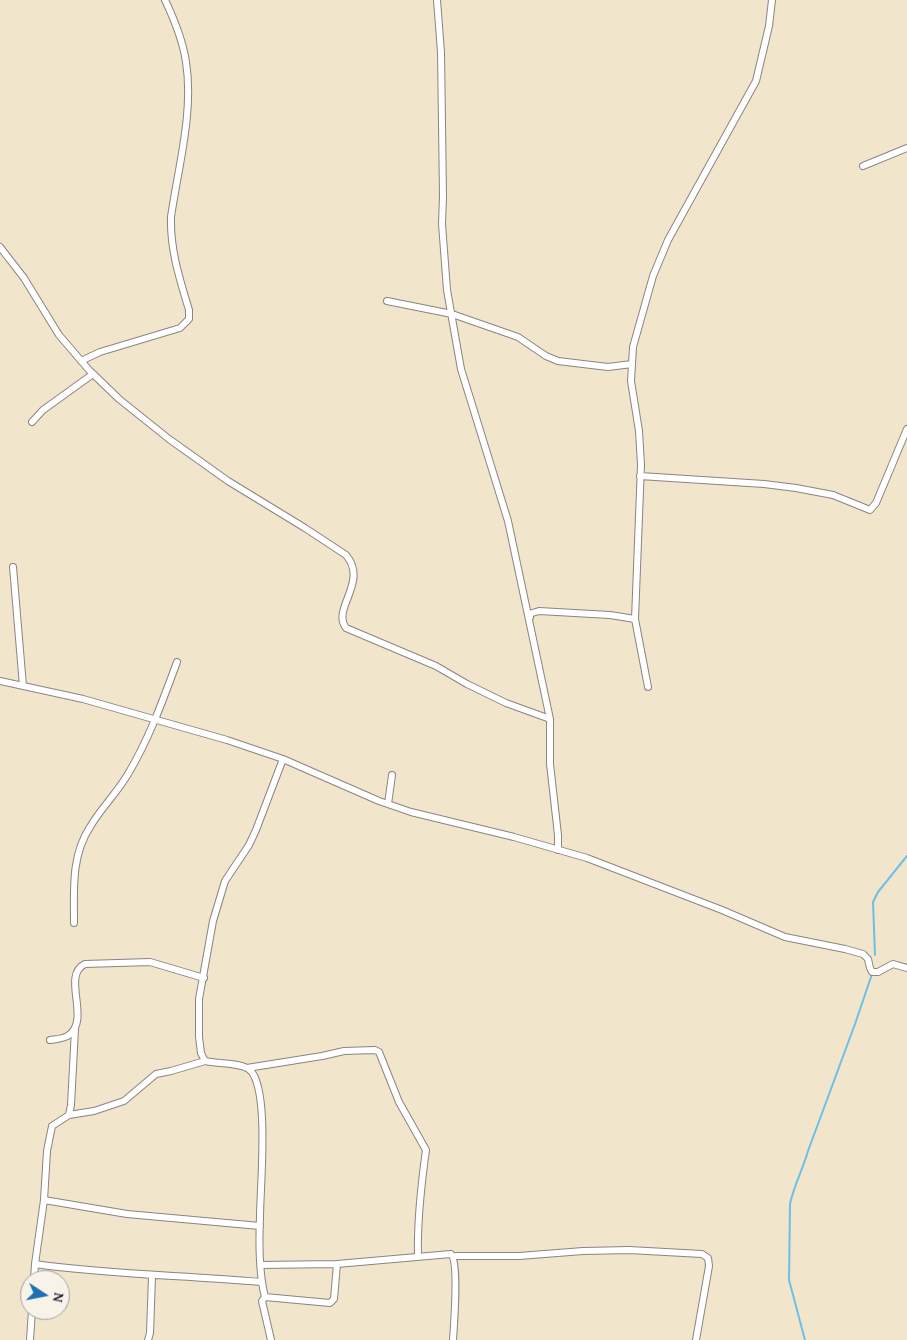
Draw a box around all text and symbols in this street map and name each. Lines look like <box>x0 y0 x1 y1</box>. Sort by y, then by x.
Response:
north arrow <box>20 1270 70 1320</box>
text: N <box>48 1291 69 1304</box>

